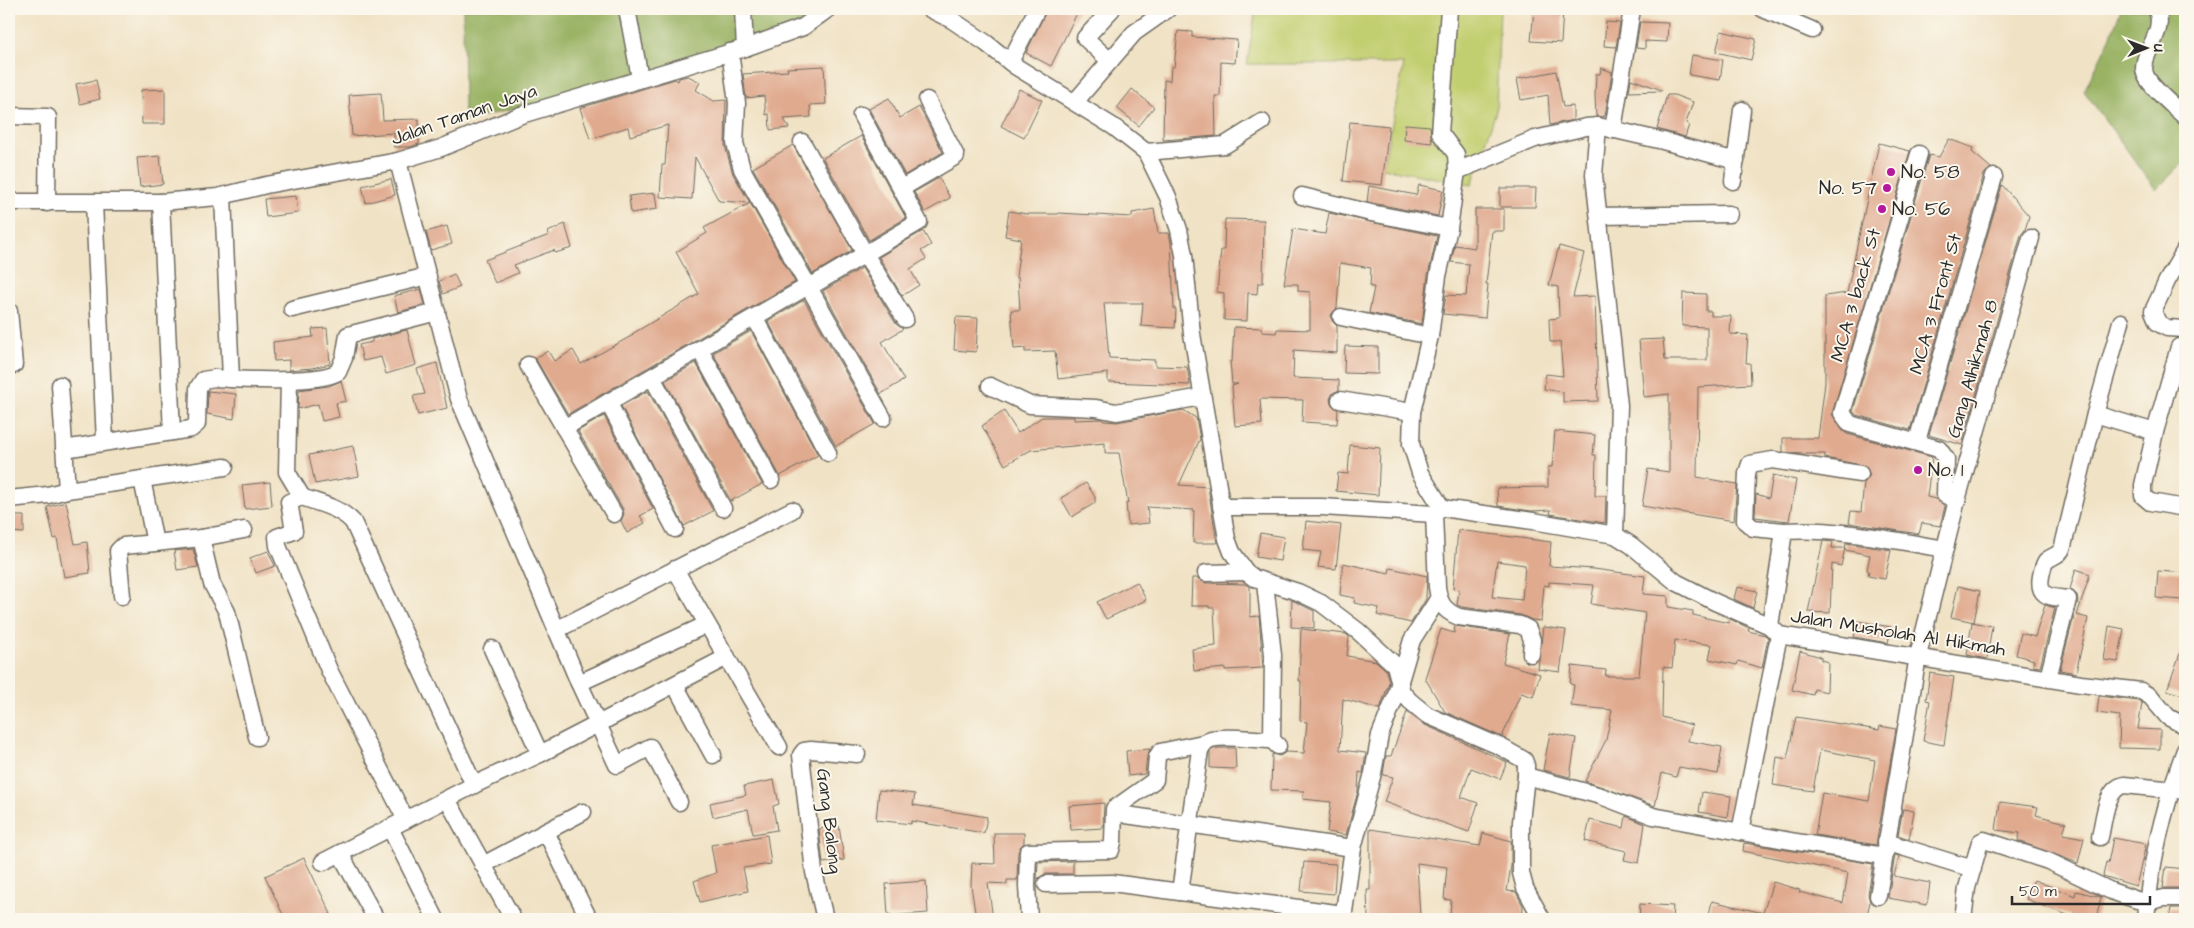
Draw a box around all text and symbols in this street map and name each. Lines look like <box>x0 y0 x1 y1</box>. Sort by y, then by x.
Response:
north arrow <box>2122 22 2172 72</box>
text: U <box>2148 44 2168 52</box>
street label: Jalan Taman Jaya <box>388 77 541 154</box>
place label: No. 58 <box>1901 159 1960 186</box>
marker: No. 58 <box>1885 166 1897 178</box>
place label: No. 57 <box>1819 175 1877 202</box>
marker: No. 57 <box>1881 182 1893 194</box>
place label: No. 56 <box>1892 196 1950 223</box>
marker: No. 56 <box>1876 203 1888 215</box>
street label: MCA 3 back St <box>1824 225 1888 365</box>
street label: MCA 3 Front St <box>1903 230 1969 378</box>
street label: Gang Alhikmah 8 <box>1940 297 2007 442</box>
place label: No. 1 <box>1928 457 1964 484</box>
marker: No. 1 <box>1912 464 1924 476</box>
street label: Jalan Musholah Al Hikmah <box>1789 603 2008 663</box>
street label: Gang Balong <box>808 767 849 876</box>
scale bar <box>2012 873 2149 905</box>
text: 50 m <box>2019 881 2057 902</box>

